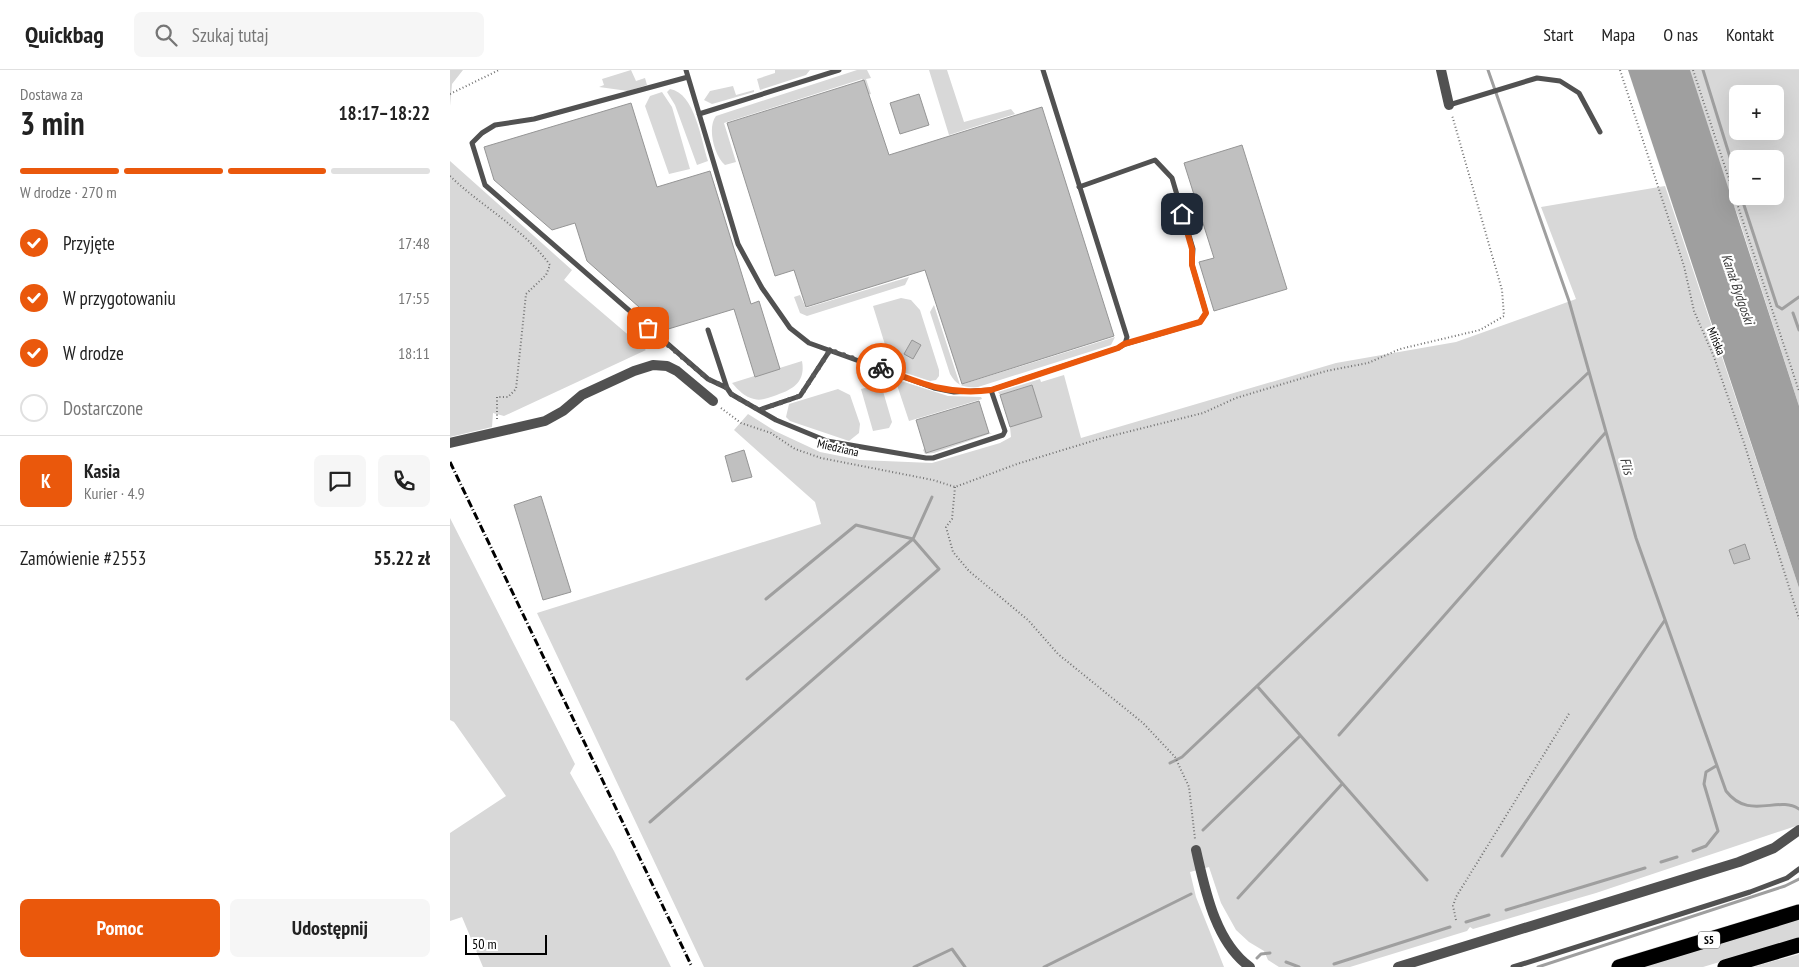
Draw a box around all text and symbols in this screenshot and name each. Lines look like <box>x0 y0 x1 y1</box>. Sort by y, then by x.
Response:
search box <box>134 12 484 57</box>
text: Quickbag <box>25 19 104 50</box>
icon: search <box>152 21 180 49</box>
text: Szukaj tutaj <box>192 23 269 47</box>
text: Start <box>1543 23 1573 46</box>
text: Mapa <box>1601 23 1635 46</box>
text: O nas <box>1663 23 1698 46</box>
text: Kontakt <box>1726 23 1774 46</box>
text: Dostawa za <box>20 84 83 104</box>
map controls <box>1729 85 1784 205</box>
button: + <box>1729 85 1784 140</box>
text: 18:17–18:22 <box>338 101 430 125</box>
text: 3 min <box>20 102 85 144</box>
button: − <box>1729 150 1784 205</box>
text: W drodze · 270 m <box>20 182 117 202</box>
pin <box>1161 193 1203 235</box>
icon: home <box>1168 200 1196 228</box>
icon: check <box>20 229 48 257</box>
text: Przyjęte <box>63 231 115 255</box>
text: 17:48 <box>398 233 430 253</box>
water label: Kanał Bydgoski <box>1718 251 1759 328</box>
icon: check <box>20 284 48 312</box>
text: W przygotowaniu <box>63 286 176 310</box>
text: 17:55 <box>398 288 430 308</box>
pin <box>627 307 669 349</box>
icon: bag <box>634 314 662 342</box>
street label: Mińska <box>1704 325 1729 357</box>
icon: check <box>20 339 48 367</box>
text: W drodze <box>63 341 124 365</box>
text: 18:11 <box>398 343 430 363</box>
courier <box>856 343 906 393</box>
icon: bike <box>867 354 895 382</box>
text: Dostarczone <box>63 396 143 420</box>
street label: Miedziana <box>816 435 861 460</box>
button: chat <box>314 455 366 507</box>
button: phone <box>378 455 430 507</box>
water label: Flis <box>1616 455 1638 478</box>
text: Kasia <box>84 459 120 483</box>
text: K <box>41 469 51 493</box>
text: Kurier · 4.9 <box>84 483 145 503</box>
text: Zamówienie #2553 <box>20 546 146 570</box>
text: 55.22 zł <box>373 546 430 570</box>
button: Pomoc <box>20 899 220 957</box>
button: Udostępnij <box>230 899 430 957</box>
scale bar <box>465 932 548 955</box>
road number: S5 <box>1698 932 1720 948</box>
text: 50 m <box>472 935 497 953</box>

